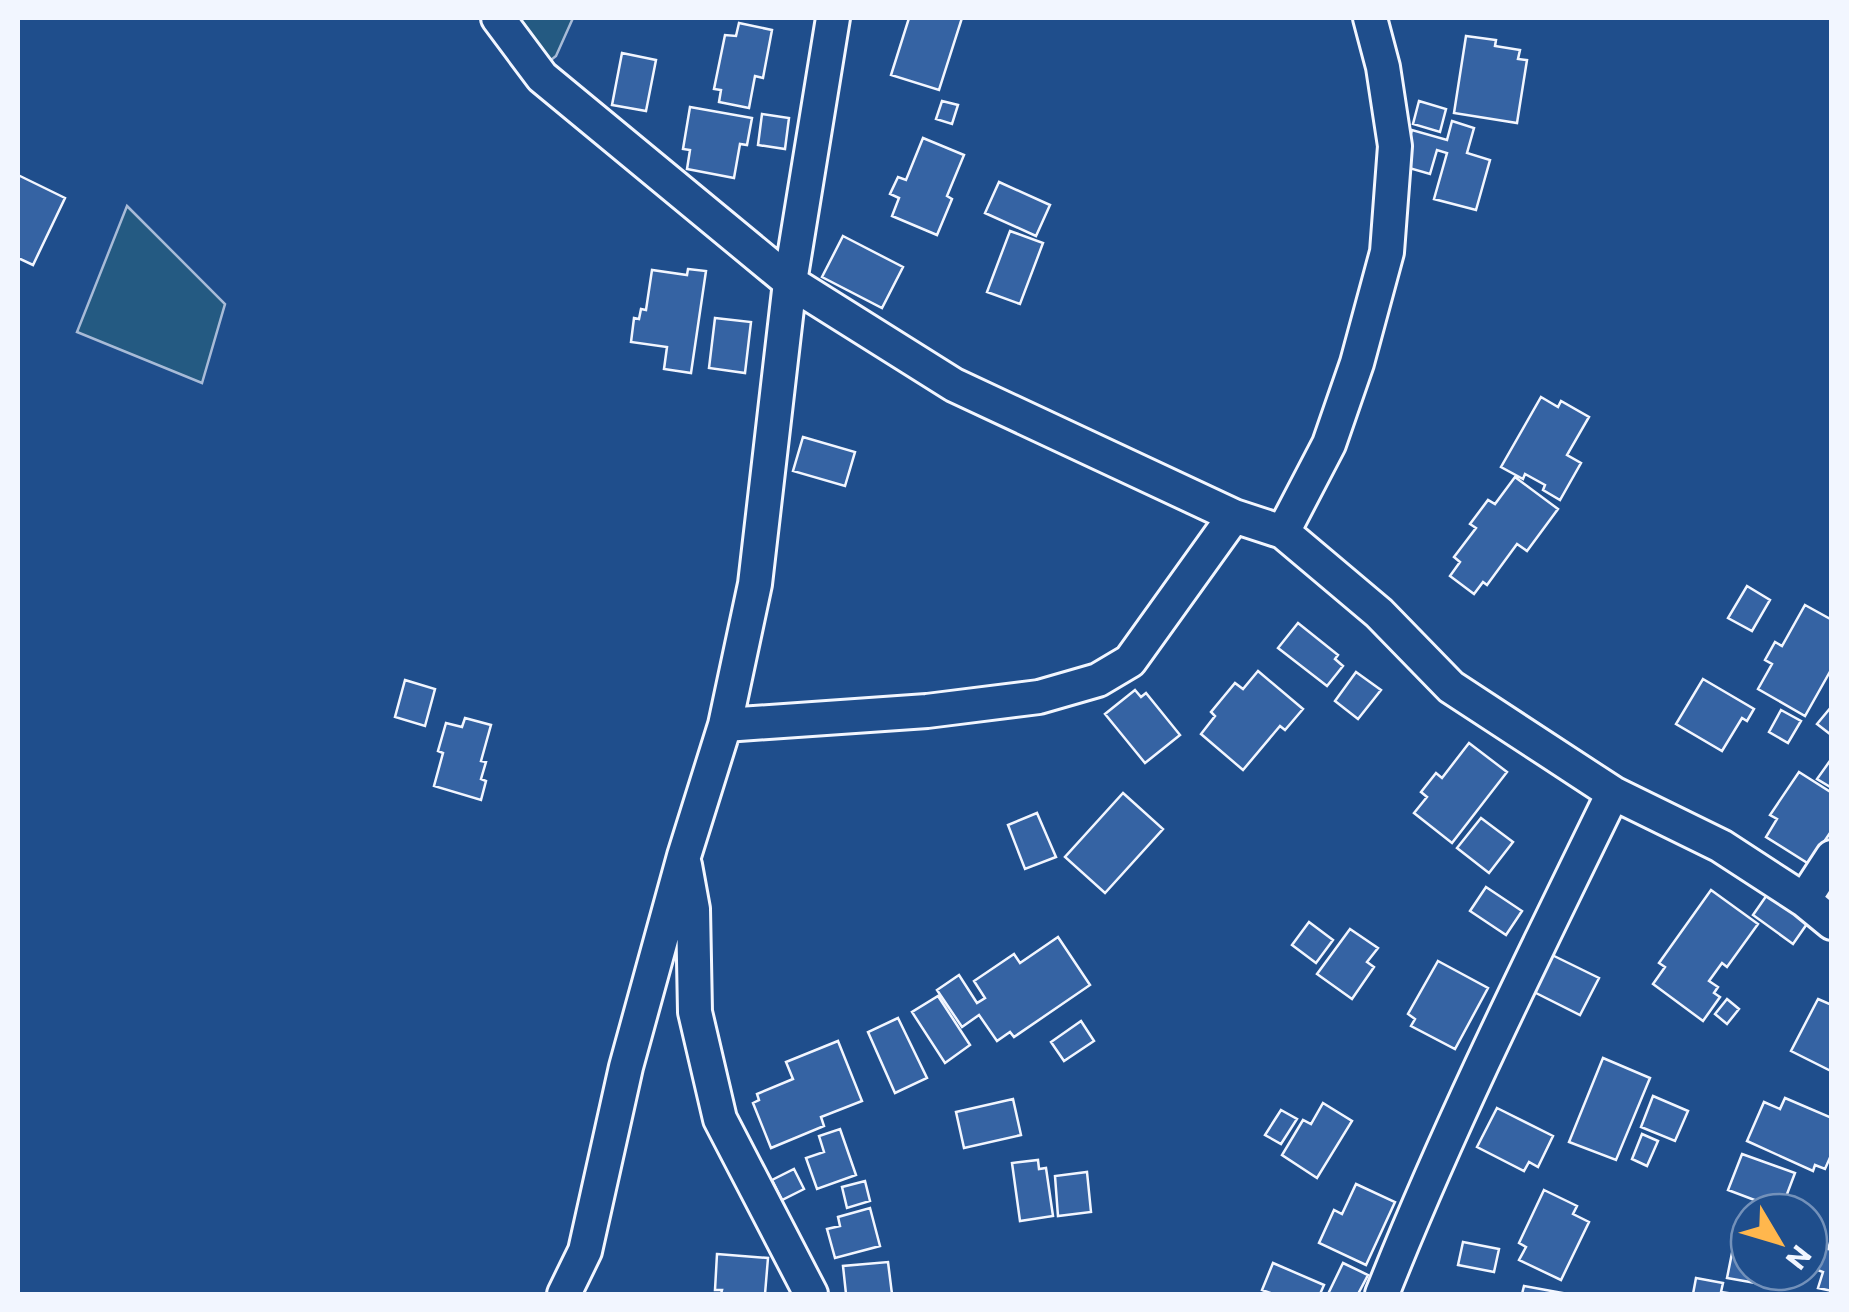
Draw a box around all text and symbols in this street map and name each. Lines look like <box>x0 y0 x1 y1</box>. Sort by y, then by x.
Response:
north arrow <box>1729 1192 1829 1292</box>
text: N <box>1780 1239 1819 1277</box>

